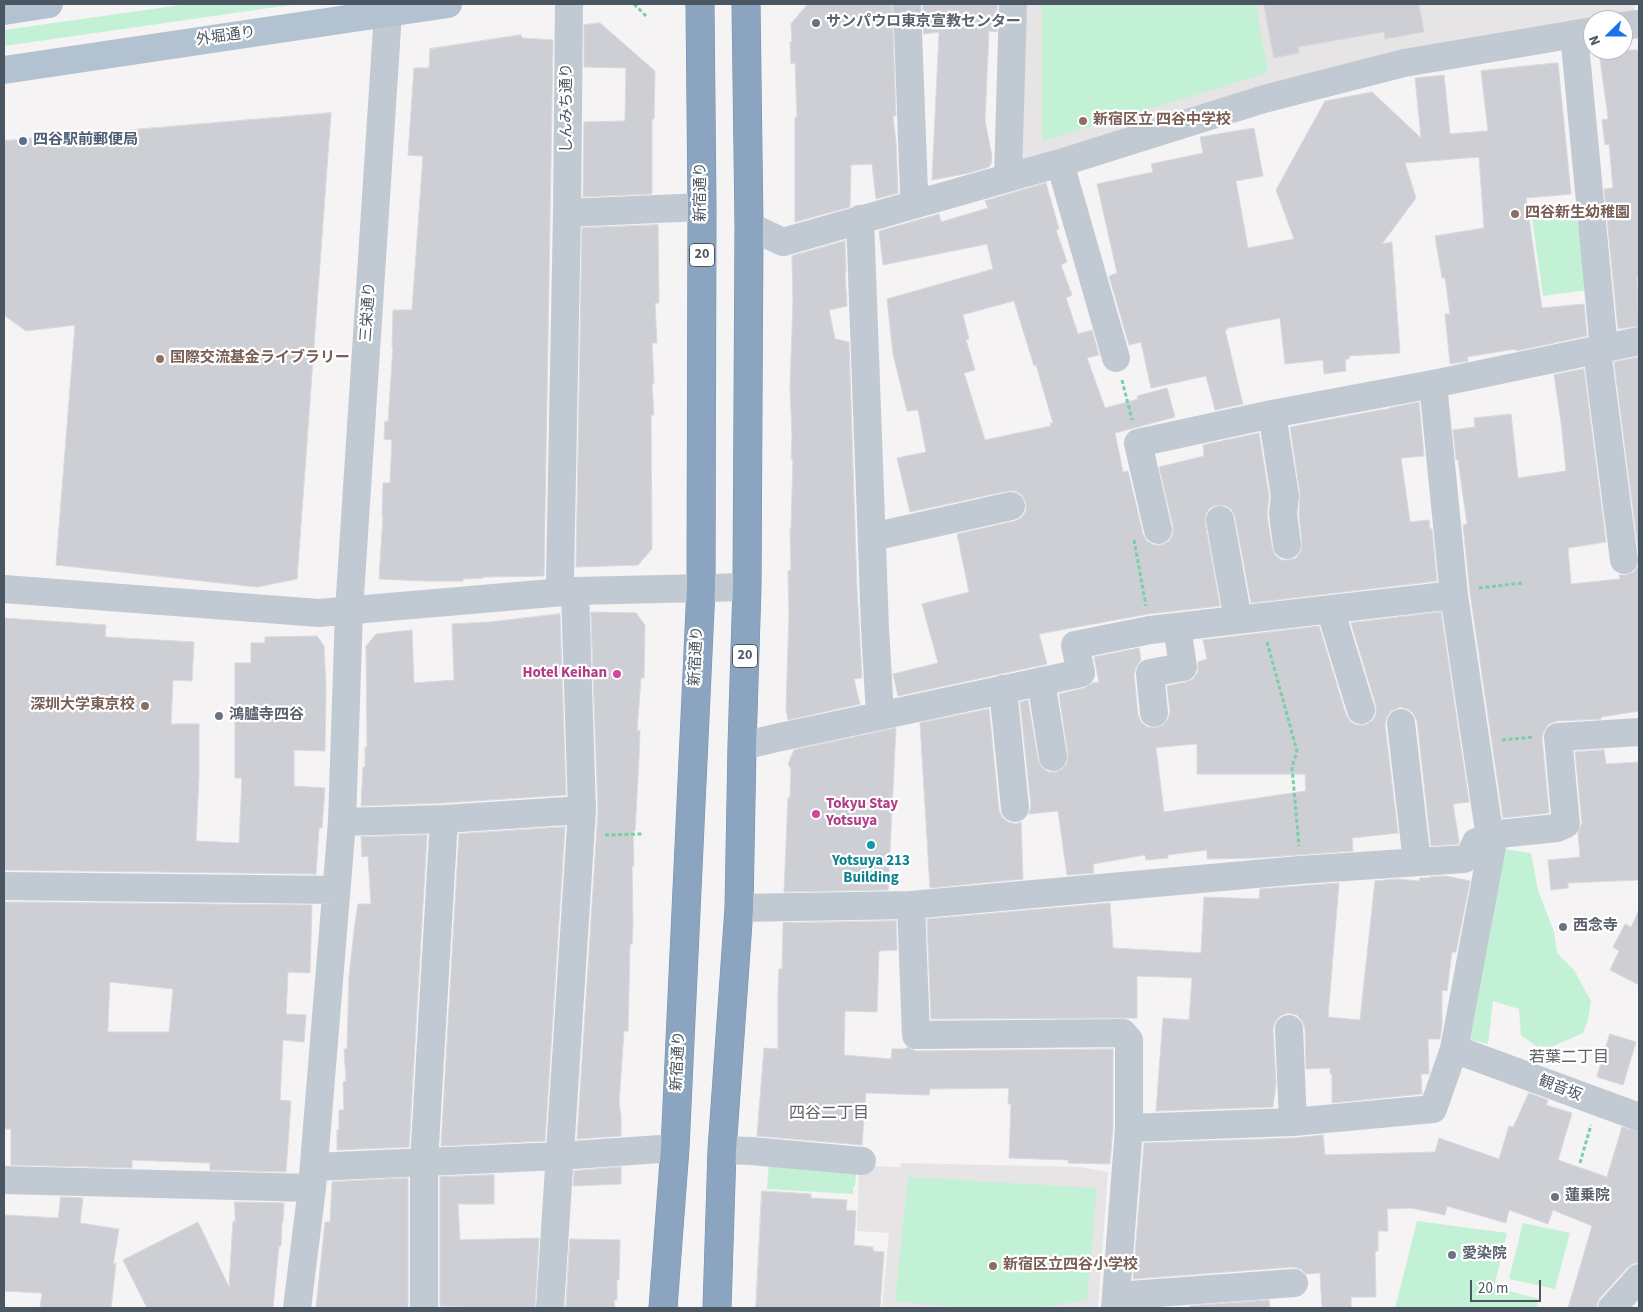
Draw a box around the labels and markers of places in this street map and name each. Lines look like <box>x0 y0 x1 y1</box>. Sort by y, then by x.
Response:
place label: サンパウロ東京宣教センター <box>826 14 1021 32</box>
marker: サンパウロ東京宣教センター <box>810 17 822 29</box>
place label: 新宿区立 四谷中学校 <box>1093 112 1231 130</box>
marker: 新宿区立 四谷中学校 <box>1077 115 1089 127</box>
place label: 四谷駅前郵便局 <box>33 132 138 150</box>
marker: 四谷駅前郵便局 <box>17 135 29 147</box>
place label: 四谷新生幼稚園 <box>1525 205 1630 223</box>
marker: 四谷新生幼稚園 <box>1509 208 1521 220</box>
place label: 国際交流基金ライブラリー <box>170 350 350 368</box>
marker: 国際交流基金ライブラリー <box>154 353 166 365</box>
place label: Hotel Keihan <box>523 665 607 683</box>
marker: Hotel Keihan <box>611 668 623 680</box>
place label: 深圳大学東京校 <box>30 697 135 715</box>
marker: 深圳大学東京校 <box>139 700 151 712</box>
place label: 鴻臚寺四谷 <box>229 707 304 725</box>
marker: 鴻臚寺四谷 <box>213 710 225 722</box>
place label: Tokyu Stay Yotsuya <box>826 796 898 831</box>
marker: Tokyu Stay Yotsuya <box>810 808 822 820</box>
marker: Yotsuya 213 Building <box>865 839 877 851</box>
place label: Yotsuya 213 Building <box>832 853 910 888</box>
place label: 西念寺 <box>1573 918 1618 936</box>
marker: 西念寺 <box>1557 921 1569 933</box>
place label: 蓮乗院 <box>1565 1188 1610 1206</box>
marker: 蓮乗院 <box>1549 1191 1561 1203</box>
place label: 愛染院 <box>1462 1246 1507 1264</box>
marker: 愛染院 <box>1446 1249 1458 1261</box>
place label: 新宿区立四谷小学校 <box>1003 1257 1138 1275</box>
marker: 新宿区立四谷小学校 <box>987 1260 999 1272</box>

